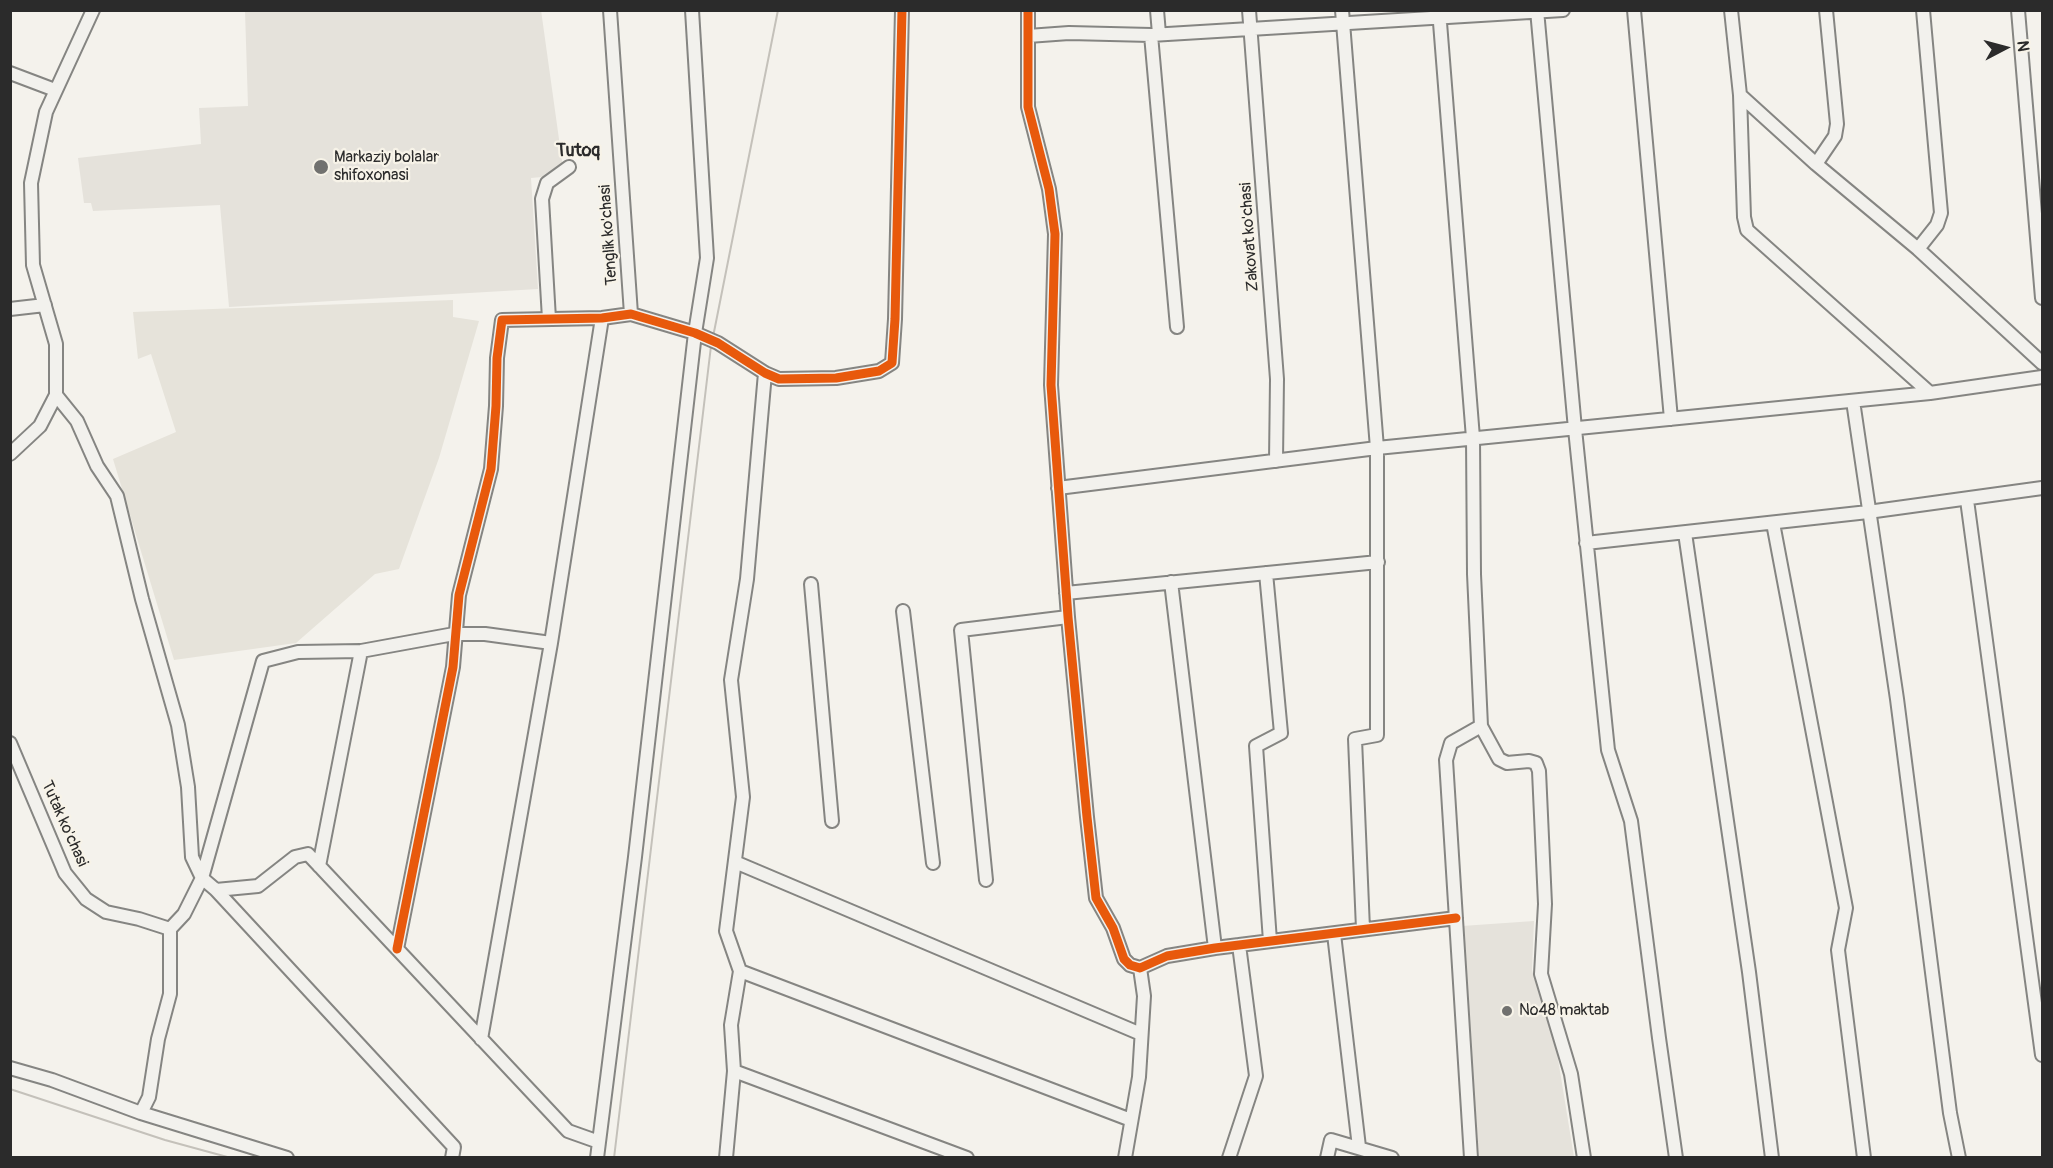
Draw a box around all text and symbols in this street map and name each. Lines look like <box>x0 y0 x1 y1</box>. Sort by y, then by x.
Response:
north arrow <box>1975 18 2035 78</box>
text: N <box>2012 40 2033 53</box>
district label: Tutoq <box>556 140 600 162</box>
place label: Markaziy bolalar shifoxonasi <box>334 148 439 186</box>
marker: Markaziy bolalar shifoxonasi <box>312 158 330 176</box>
street label: Zakovat ko'chasi <box>1237 182 1263 292</box>
street label: Tenglik ko'chasi <box>596 184 622 286</box>
street label: Tutak ko'chasi <box>37 778 91 870</box>
place label: №48 maktab <box>1519 1001 1609 1021</box>
marker: №48 maktab <box>1500 1004 1514 1018</box>

